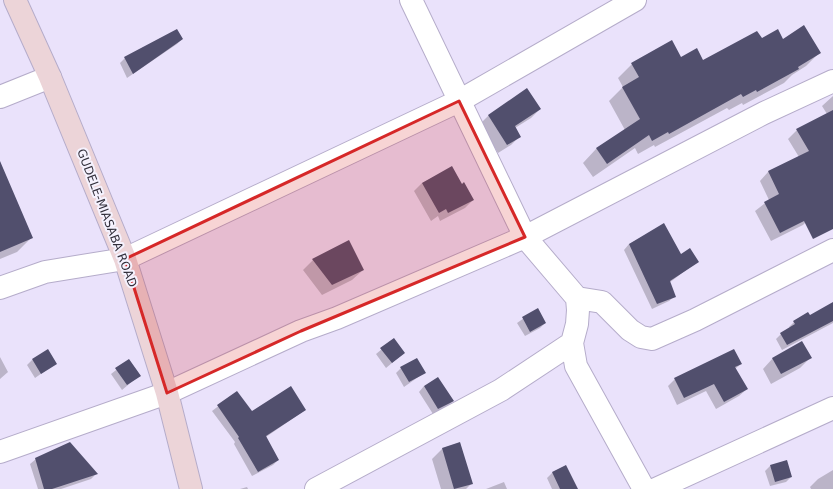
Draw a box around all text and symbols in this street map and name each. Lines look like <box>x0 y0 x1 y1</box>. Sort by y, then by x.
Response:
street label: GUDELE-MIASABA ROAD <box>74 147 140 289</box>

